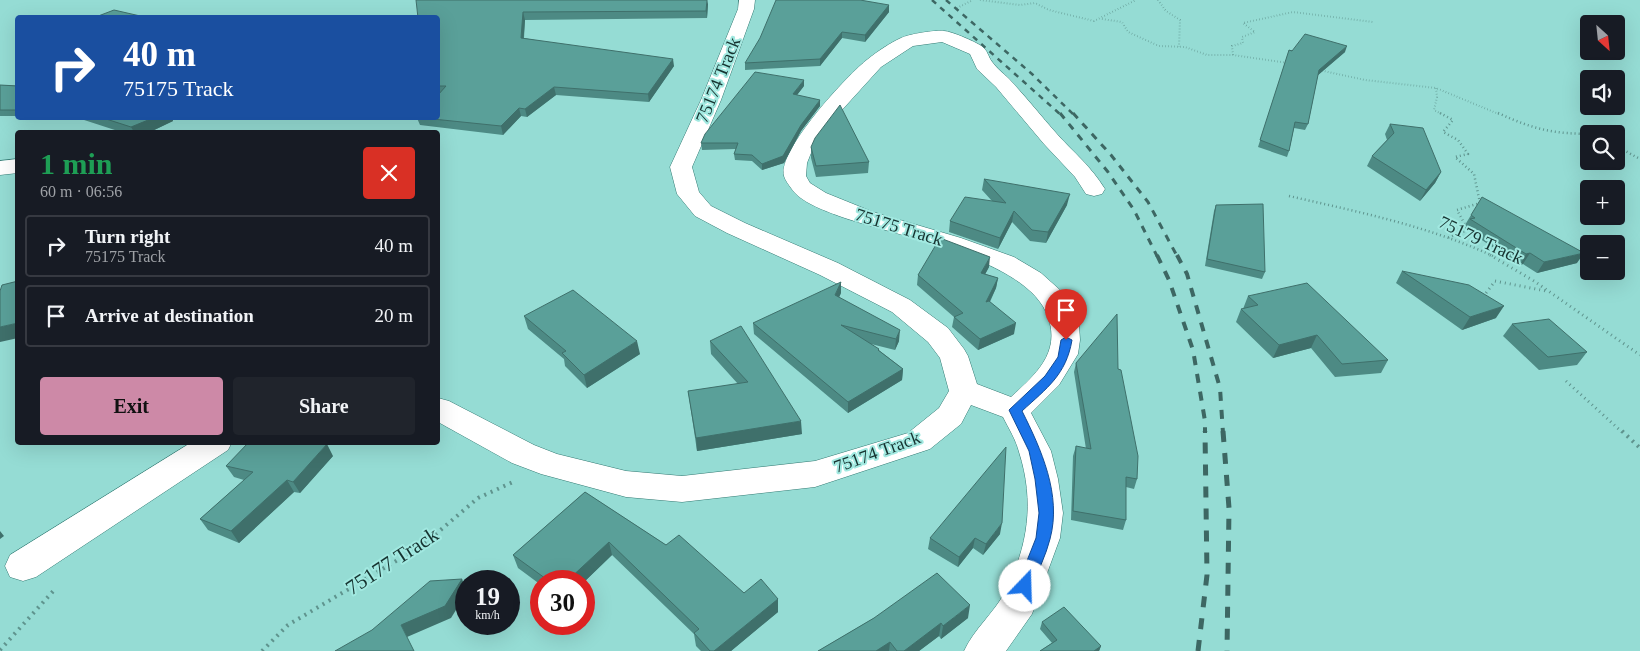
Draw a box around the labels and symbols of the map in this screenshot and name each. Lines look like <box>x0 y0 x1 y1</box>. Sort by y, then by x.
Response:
north arrow <box>1580 15 1625 60</box>
street label: 75174 Track <box>692 34 744 126</box>
street label: 75175 Track <box>853 204 945 250</box>
street label: 75179 Track <box>1436 212 1526 268</box>
pin <box>1045 289 1087 340</box>
street label: 75174 Track <box>831 427 923 477</box>
street label: 75177 Track <box>341 522 443 600</box>
position arrow <box>998 559 1050 611</box>
speed limit sign: 30 <box>530 570 595 635</box>

